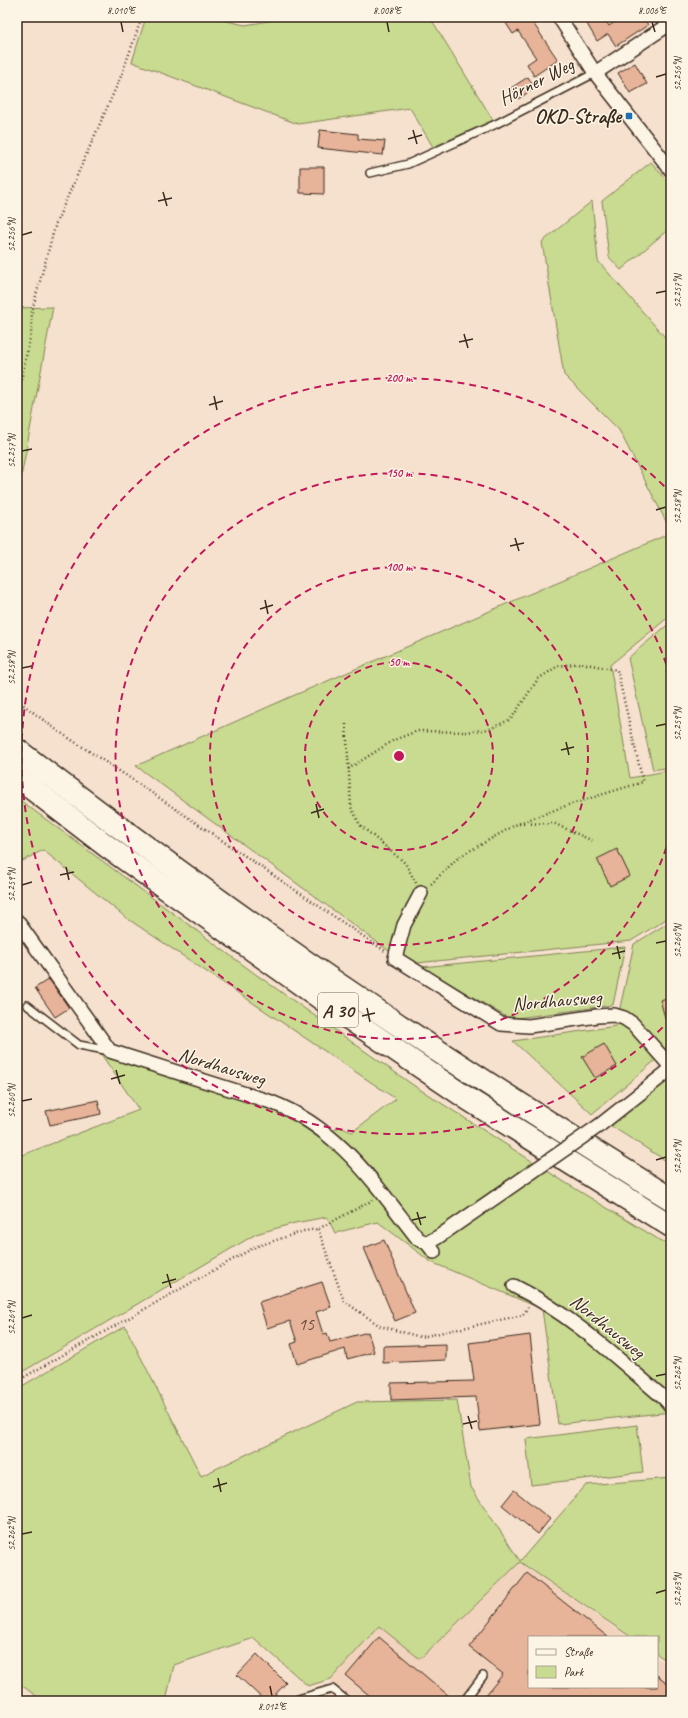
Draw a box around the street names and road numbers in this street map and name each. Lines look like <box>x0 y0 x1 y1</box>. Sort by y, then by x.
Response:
street label: Hörner Weg <box>494 51 579 111</box>
street label: Nordhausweg <box>511 984 605 1017</box>
road number: A 30 <box>318 993 358 1027</box>
street label: Nordhausweg <box>175 1041 270 1092</box>
street label: Nordhausweg <box>565 1289 652 1365</box>

